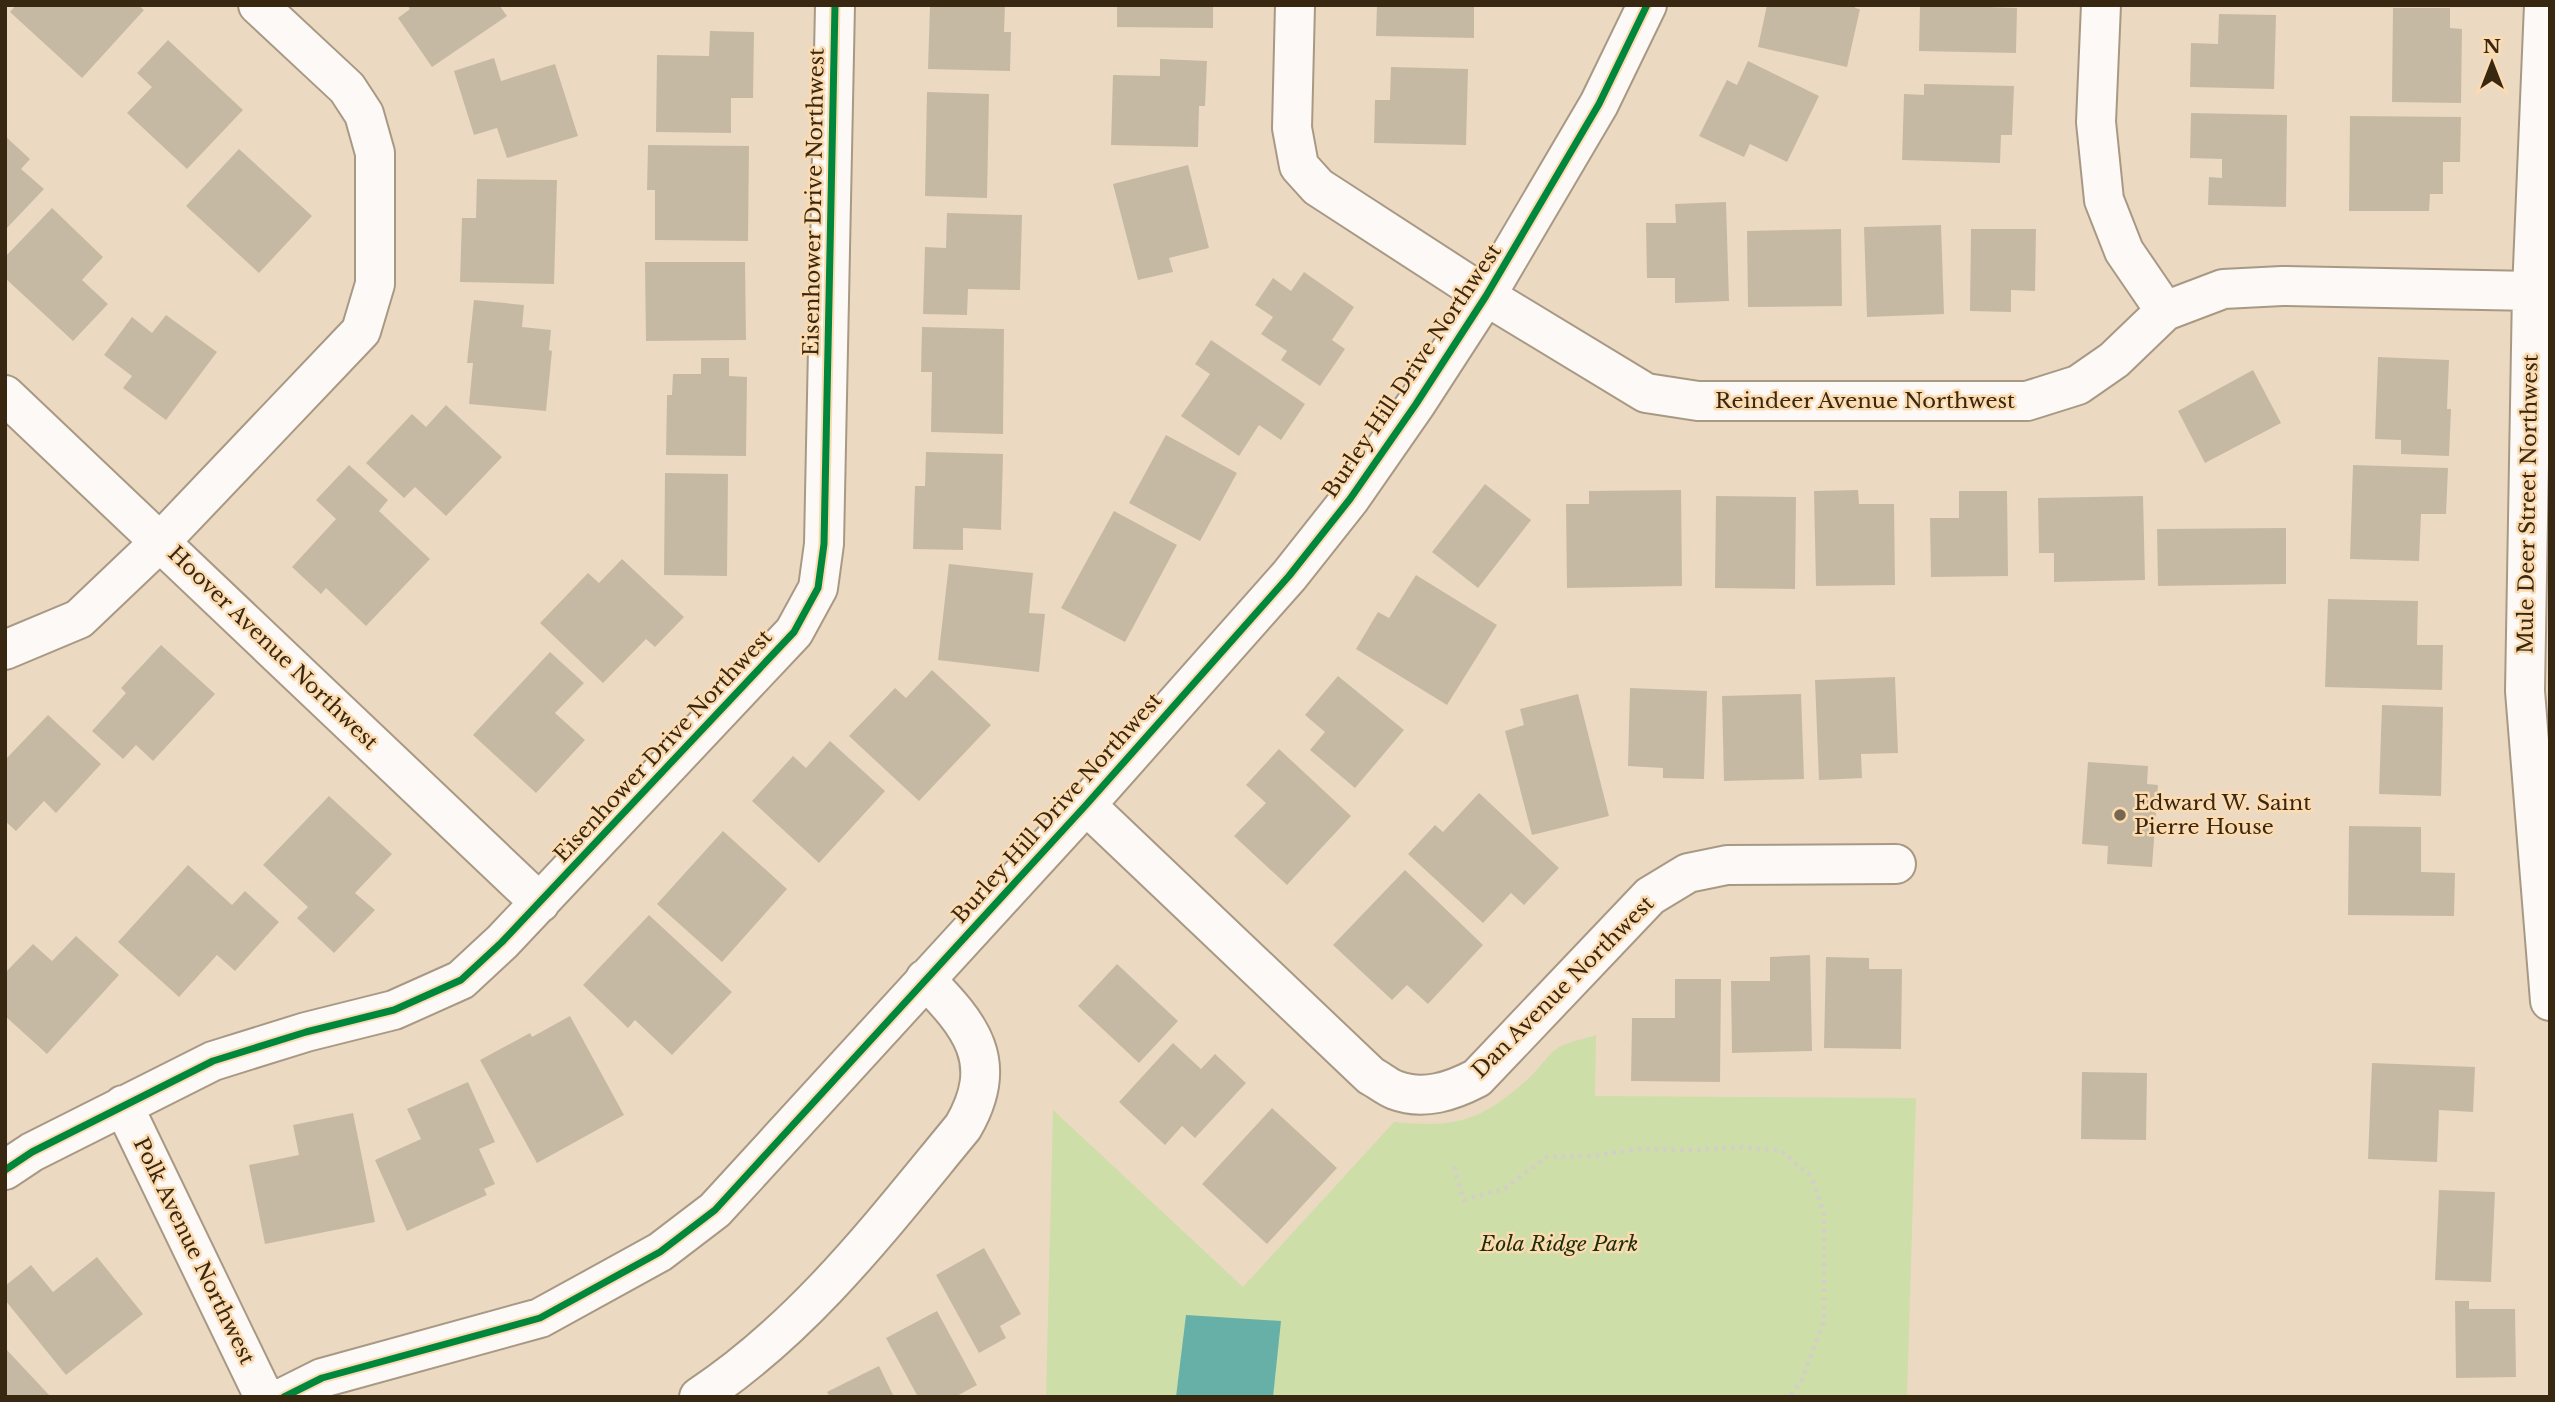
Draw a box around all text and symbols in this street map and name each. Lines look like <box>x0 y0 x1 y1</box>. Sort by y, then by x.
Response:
north arrow <box>2457 28 2527 98</box>
text: N <box>2483 35 2501 58</box>
street label: Eisenhower Drive Northwest <box>798 48 830 356</box>
street label: Burley Hill Drive Northwest <box>1317 239 1507 503</box>
street label: Mule Deer Street Northwest <box>2512 354 2544 654</box>
street label: Reindeer Avenue Northwest <box>1715 388 2015 414</box>
street label: Hoover Avenue Northwest <box>163 541 383 755</box>
street label: Eisenhower Drive Northwest <box>548 624 778 868</box>
street label: Burley Hill Drive Northwest <box>947 687 1167 928</box>
place label: Edward W. Saint Pierre House <box>2134 790 2311 840</box>
marker: Edward W. Saint Pierre House <box>2112 807 2128 823</box>
street label: Dan Avenue Northwest <box>1467 891 1659 1083</box>
street label: Polk Avenue Northwest <box>128 1133 260 1369</box>
park label: Eola Ridge Park <box>1479 1231 1638 1257</box>

